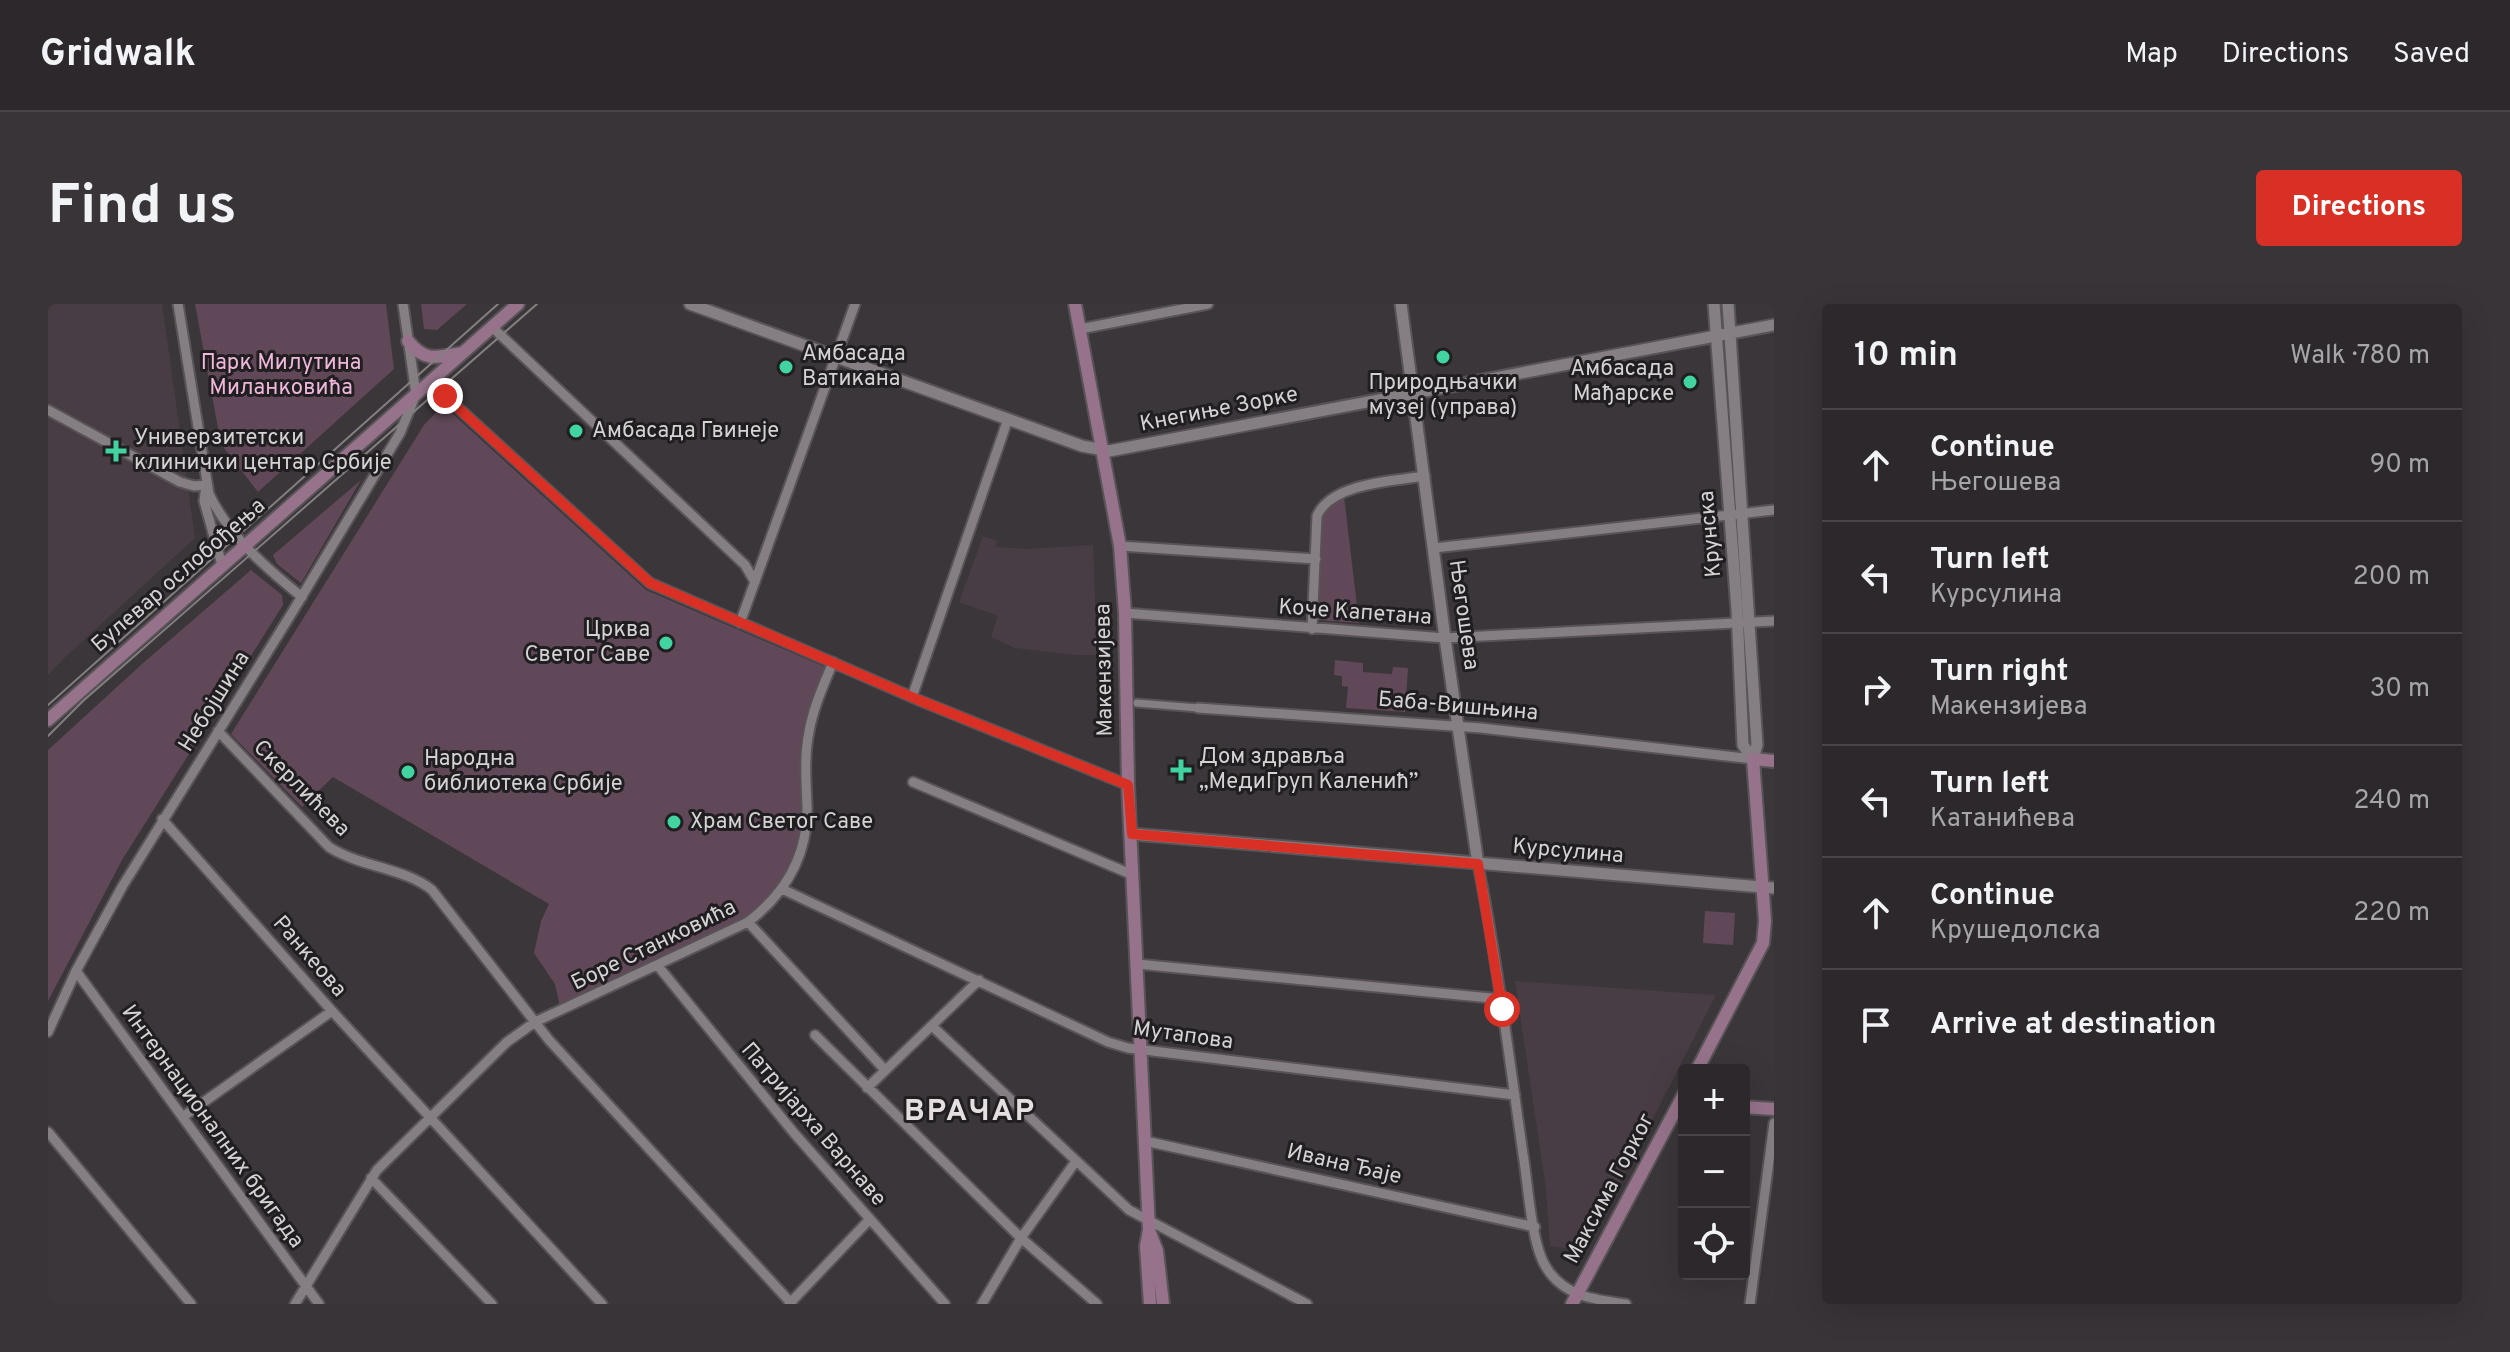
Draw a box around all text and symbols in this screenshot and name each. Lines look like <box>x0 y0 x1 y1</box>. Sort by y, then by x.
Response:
text: Gridwalk <box>40 31 196 80</box>
text: Map <box>2125 37 2178 73</box>
text: Directions <box>2222 37 2349 73</box>
text: Saved <box>2393 37 2470 73</box>
button: Directions <box>2256 170 2462 246</box>
text: Find us <box>48 173 237 243</box>
text: 10 min <box>1854 335 1958 378</box>
text: Walk · 780 m <box>2290 340 2430 373</box>
place label: Амбасада Ватикана <box>802 341 906 393</box>
marker: Природњачки музеј (управа) <box>1434 348 1452 366</box>
park label: Парк Милутина Миланковића <box>201 350 361 402</box>
place label: Амбасада Мађарске <box>1570 356 1674 408</box>
marker: Амбасада Ватикана <box>777 358 795 376</box>
place label: Природњачки музеј (управа) <box>1368 370 1518 422</box>
marker: Амбасада Мађарске <box>1681 373 1699 391</box>
route end <box>427 378 463 414</box>
street label: Кнегиње Зорке <box>1138 381 1300 439</box>
place label: Амбасада Гвинеје <box>592 418 779 445</box>
marker: Амбасада Гвинеје <box>567 422 585 440</box>
place label: Универзитетски клинички центар Србије <box>134 425 392 477</box>
text: Continue <box>1930 430 2055 467</box>
marker: Универзитетски клинички центар Србије <box>105 440 127 462</box>
icon: ahead <box>1854 443 1898 487</box>
text: 90 m <box>2370 449 2430 482</box>
text: Његошева <box>1930 467 2061 500</box>
street label: Крунска <box>1694 490 1728 578</box>
street label: Булевар ослобођења <box>86 493 272 659</box>
text: Turn left <box>1930 542 2050 579</box>
icon: left <box>1854 555 1898 599</box>
street label: Његошева <box>1442 558 1484 672</box>
text: 200 m <box>2353 561 2430 594</box>
text: Курсулина <box>1930 579 2062 612</box>
street label: Коче Капетана <box>1277 594 1433 632</box>
street label: Макензијева <box>1090 603 1120 737</box>
place label: Црква Светог Саве <box>524 617 650 669</box>
marker: Црква Светог Саве <box>657 634 675 652</box>
street label: Небојшина <box>173 647 257 757</box>
text: Turn right <box>1930 654 2068 691</box>
icon: right <box>1854 667 1898 711</box>
text: 30 m <box>2370 673 2430 706</box>
street label: Баба-Вишњина <box>1377 687 1539 727</box>
text: Макензијева <box>1930 691 2087 724</box>
street label: Скерлићева <box>247 735 355 843</box>
place label: Дом здравља „МедиГруп Каленић” <box>1199 744 1418 796</box>
place label: Народна библиотека Србије <box>424 746 623 798</box>
marker: Дом здравља „МедиГруп Каленић” <box>1170 759 1192 781</box>
marker: Народна библиотека Србије <box>399 763 417 781</box>
text: Turn left <box>1930 766 2050 803</box>
icon: left <box>1854 779 1898 823</box>
text: 240 m <box>2353 785 2430 818</box>
text: Катанићева <box>1930 803 2075 836</box>
place label: Храм Светог Саве <box>690 809 873 836</box>
marker: Храм Светог Саве <box>665 813 683 831</box>
street label: Курсулина <box>1511 834 1625 870</box>
text: Continue <box>1930 878 2055 915</box>
icon: ahead <box>1854 891 1898 935</box>
street label: Боре Станковића <box>567 894 741 998</box>
text: 220 m <box>2353 897 2430 930</box>
street label: Ранкеова <box>266 911 352 1003</box>
text: Крушедолска <box>1930 915 2100 948</box>
route start <box>1484 991 1520 1027</box>
street label: Интернационалних бригада <box>115 1000 309 1254</box>
icon: arrive <box>1854 1003 1898 1047</box>
text: Arrive at destination <box>1930 1007 2216 1044</box>
street label: Мутапова <box>1131 1016 1235 1056</box>
street label: Патријарха Варнаве <box>735 1038 891 1212</box>
map controls <box>1678 1064 1750 1280</box>
button: + <box>1678 1064 1750 1136</box>
district label: ВРАЧАР <box>904 1094 1036 1131</box>
street label: Максима Горког <box>1559 1109 1661 1269</box>
button: − <box>1678 1136 1750 1208</box>
street label: Ивана Ђаје <box>1284 1139 1404 1191</box>
button: locate <box>1678 1208 1750 1280</box>

